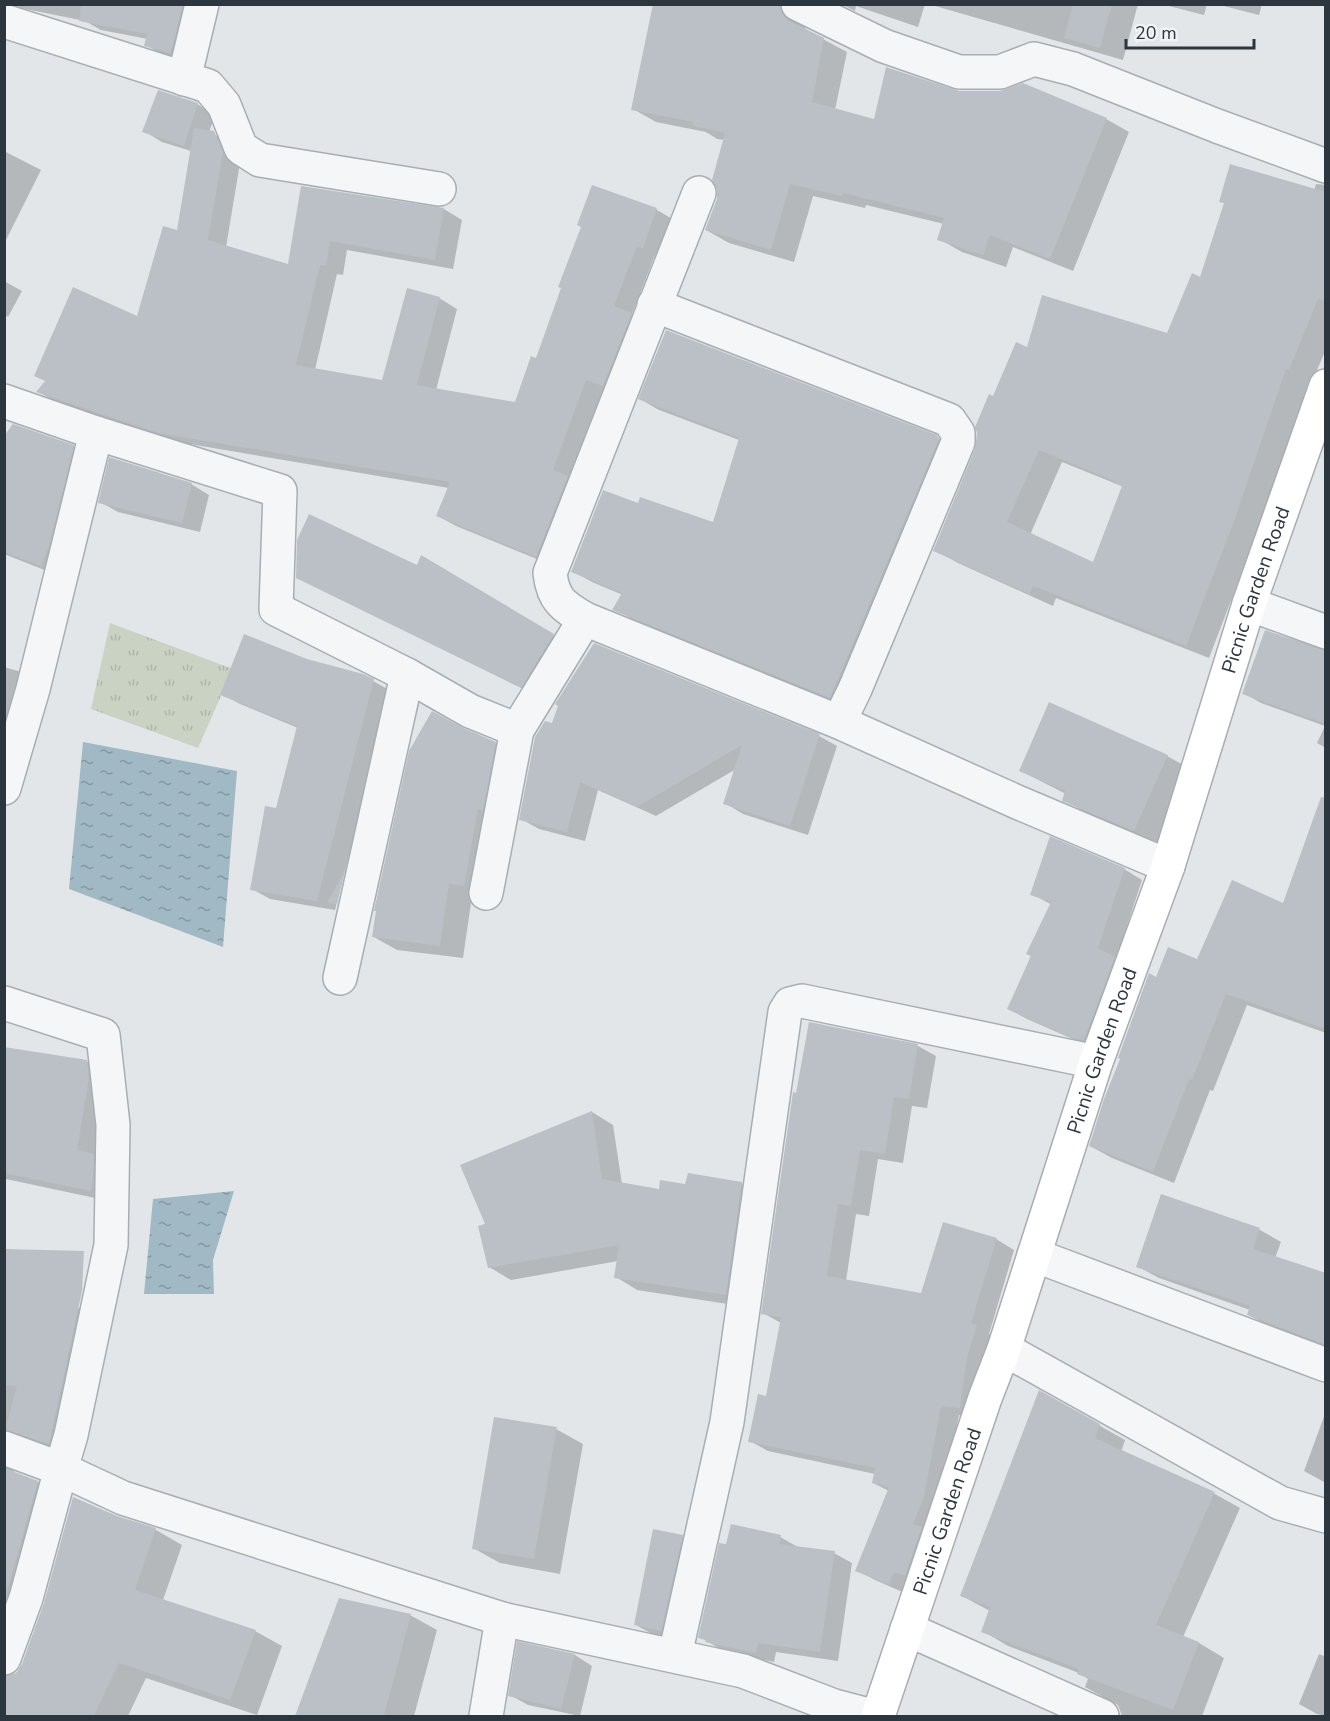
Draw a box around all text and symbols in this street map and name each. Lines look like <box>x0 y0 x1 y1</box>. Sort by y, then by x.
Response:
scale bar <box>1126 12 1254 50</box>
text: 20 m <box>1135 21 1177 45</box>
street label: Picnic Garden Road <box>1215 503 1296 677</box>
street label: Picnic Garden Road <box>1061 964 1144 1137</box>
street label: Picnic Garden Road <box>907 1424 988 1598</box>

